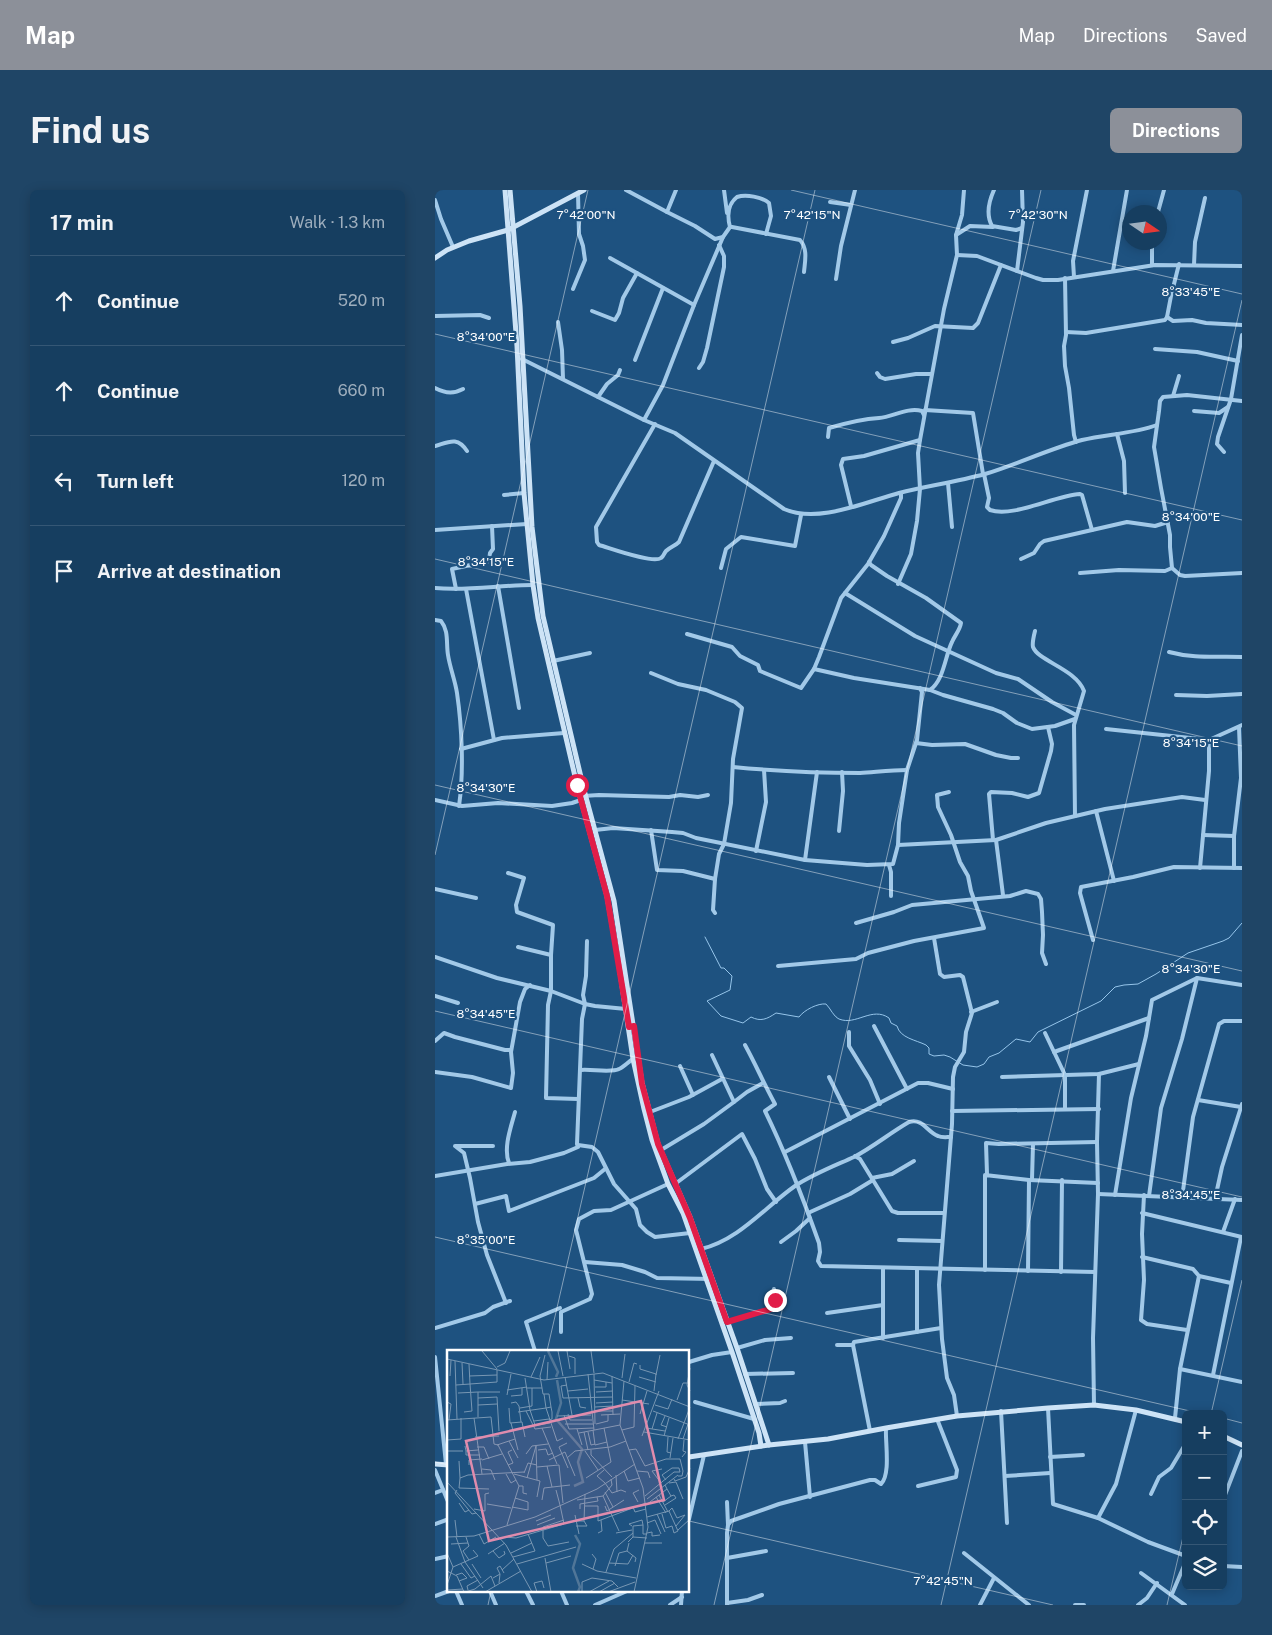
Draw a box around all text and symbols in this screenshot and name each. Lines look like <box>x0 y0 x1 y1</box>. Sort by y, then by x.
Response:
text: Map <box>25 21 75 49</box>
text: Map <box>1018 25 1055 46</box>
text: Directions <box>1083 25 1168 46</box>
text: Saved <box>1196 25 1247 46</box>
button: Directions <box>1110 108 1242 153</box>
text: Find us <box>30 110 150 151</box>
north arrow <box>1122 205 1167 250</box>
text: 7°42'00"N <box>556 208 616 222</box>
text: 7°42'15"N <box>783 208 841 222</box>
text: 7°42'30"N <box>1008 208 1068 222</box>
text: 17 min <box>50 210 114 235</box>
text: Walk · 1.3 km <box>290 213 385 232</box>
text: 8°33'45"E <box>1161 285 1221 299</box>
icon: ahead <box>50 287 78 315</box>
text: Continue <box>97 290 179 312</box>
text: 520 m <box>338 291 385 310</box>
text: 8°34'00"E <box>457 330 515 344</box>
icon: ahead <box>50 377 78 405</box>
text: Continue <box>97 380 179 402</box>
text: 660 m <box>338 381 385 400</box>
icon: left <box>50 467 78 495</box>
text: Turn left <box>97 470 174 492</box>
text: 120 m <box>341 471 385 490</box>
text: 8°34'00"E <box>1162 510 1220 524</box>
text: 8°34'15"E <box>458 555 514 569</box>
icon: arrive <box>50 557 78 585</box>
text: Arrive at destination <box>97 560 281 582</box>
text: 8°34'15"E <box>1163 736 1219 750</box>
route start <box>566 774 589 797</box>
text: 8°34'30"E <box>457 781 515 795</box>
text: 8°34'30"E <box>1162 962 1220 976</box>
text: 8°34'45"E <box>456 1007 516 1021</box>
text: 8°34'45"E <box>1161 1188 1221 1202</box>
text: 8°35'00"E <box>457 1233 515 1247</box>
route end <box>764 1289 787 1312</box>
inset map <box>447 1350 690 1592</box>
map controls <box>1182 1410 1227 1590</box>
button: + <box>1182 1410 1227 1455</box>
button: − <box>1182 1455 1227 1500</box>
button: locate <box>1182 1500 1227 1545</box>
button: layers <box>1182 1545 1227 1590</box>
text: 7°42'45"N <box>913 1574 973 1588</box>

